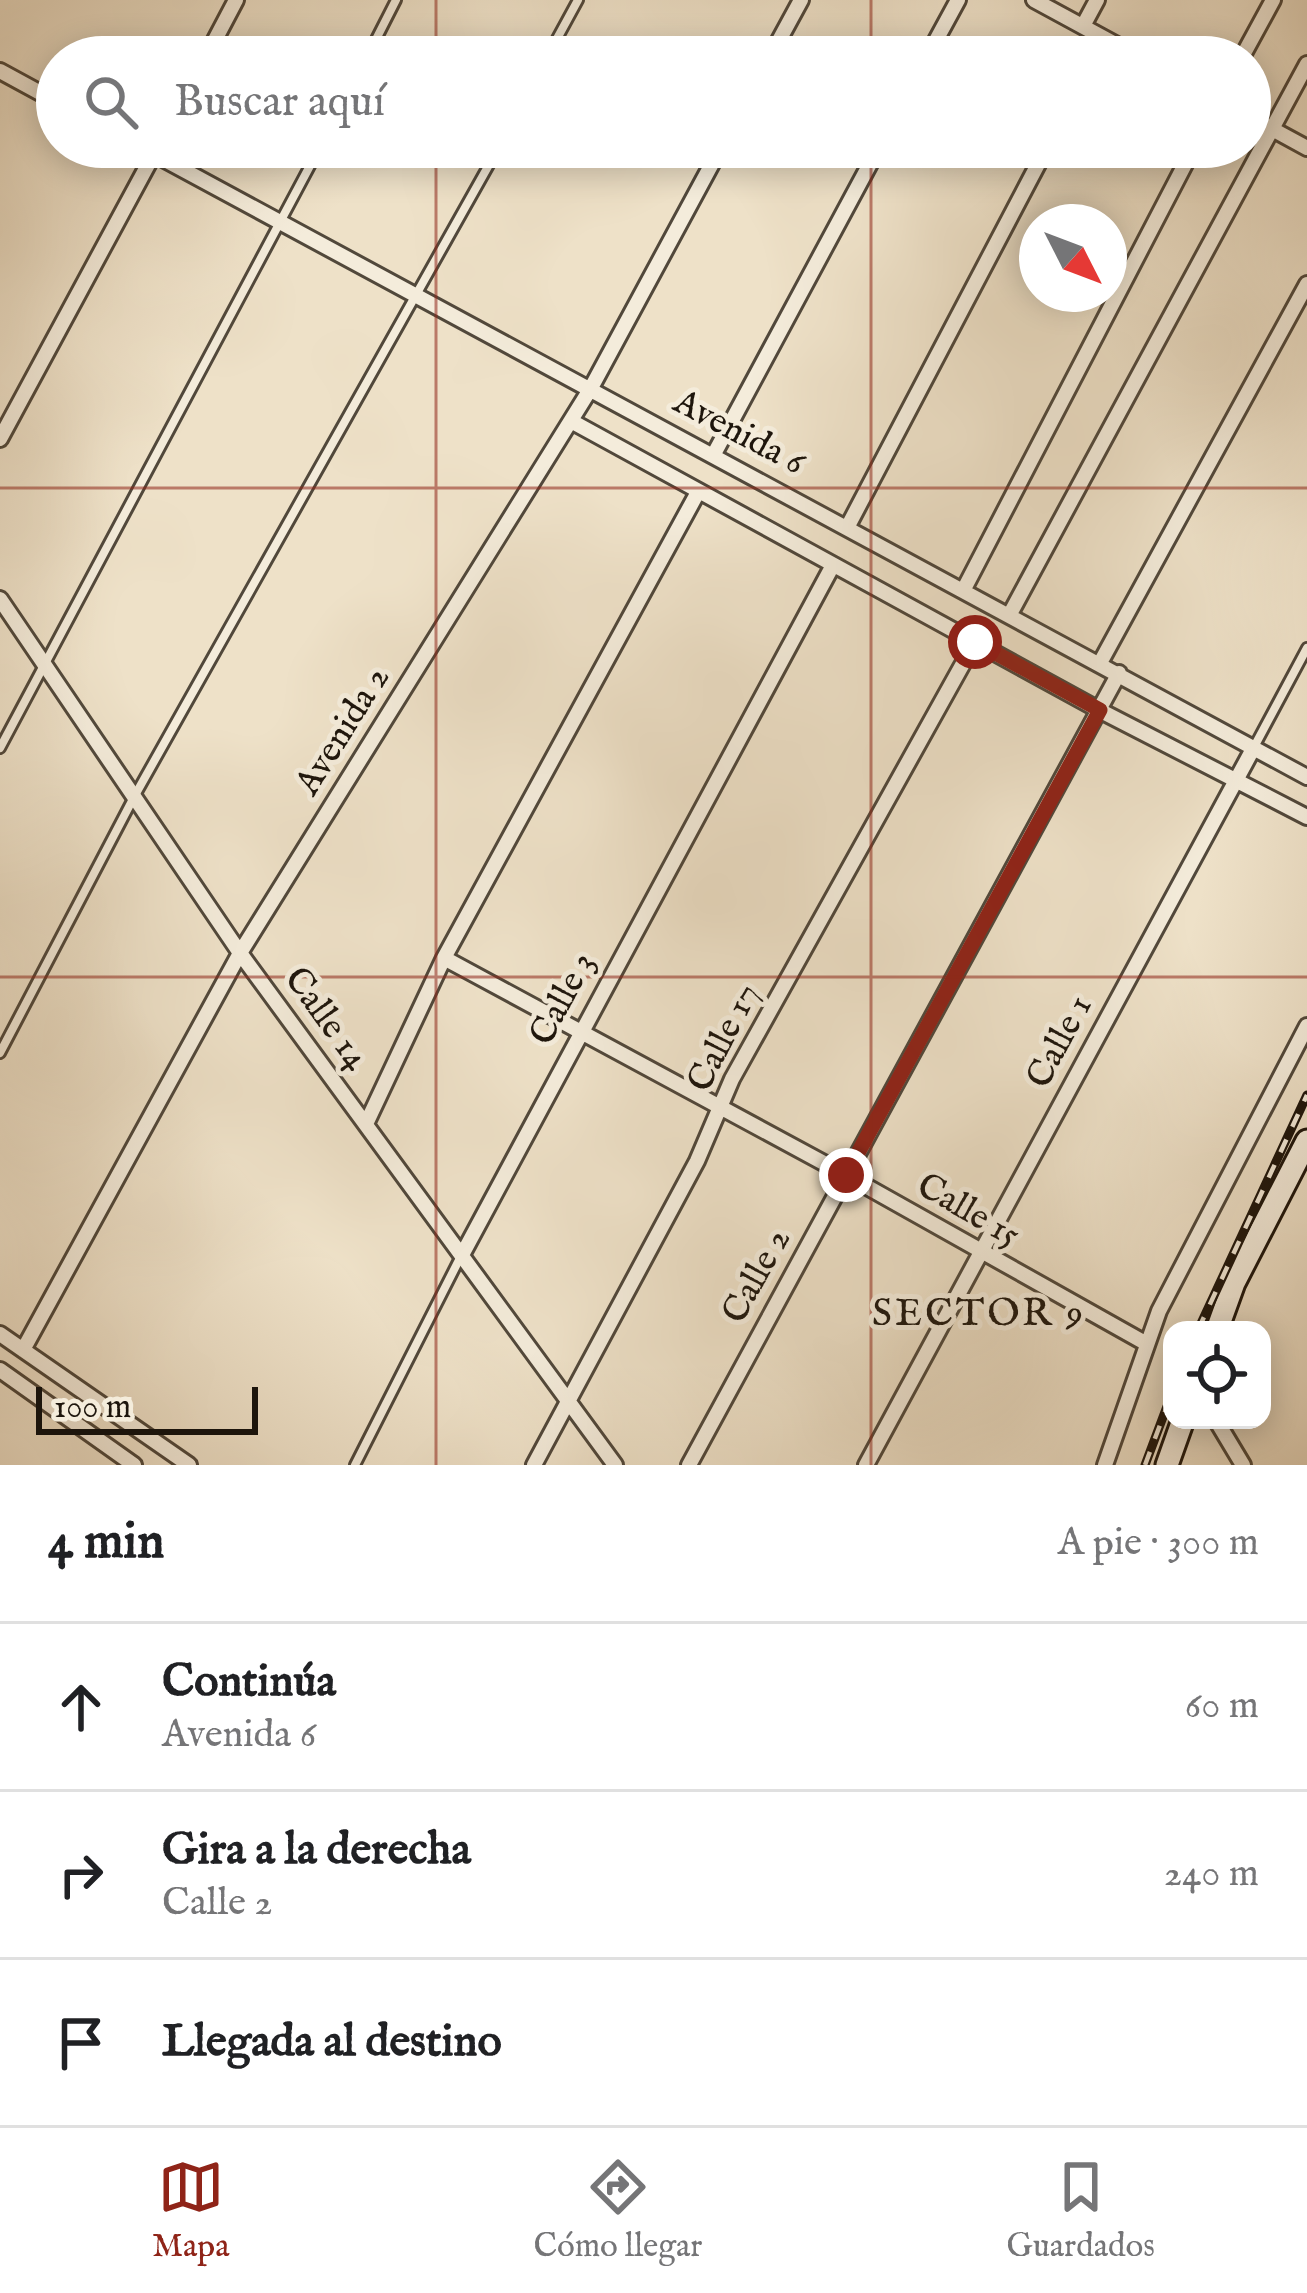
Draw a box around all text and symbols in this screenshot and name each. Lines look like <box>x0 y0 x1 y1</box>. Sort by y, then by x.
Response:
search box <box>36 36 1271 168</box>
icon: search <box>78 69 144 135</box>
text: Buscar aquí <box>174 74 385 131</box>
north arrow <box>1019 204 1127 312</box>
street label: Avenida 6 <box>664 379 813 487</box>
route start <box>948 615 1002 669</box>
street label: Avenida 2 <box>285 658 401 805</box>
street label: Calle 3 <box>520 945 606 1053</box>
street label: Calle 14 <box>273 958 379 1080</box>
street label: Calle 17 <box>677 976 771 1100</box>
street label: Calle 1 <box>1017 988 1103 1096</box>
route end <box>819 1148 873 1202</box>
street label: Calle 15 <box>908 1163 1028 1259</box>
street label: Calle 2 <box>712 1220 802 1332</box>
district label: SECTOR 9 <box>872 1290 1086 1339</box>
map controls <box>1163 1321 1271 1429</box>
button: locate <box>1163 1321 1271 1429</box>
scale bar <box>36 1381 258 1434</box>
text: 100 m <box>54 1387 131 1429</box>
text: 4 min <box>48 1511 164 1576</box>
text: A pie · 300 m <box>1058 1519 1259 1568</box>
text: Continúa <box>162 1654 336 1711</box>
icon: ahead <box>48 1674 114 1740</box>
text: 60 m <box>1185 1682 1259 1731</box>
text: Avenida 6 <box>162 1711 316 1760</box>
text: Gira a la derecha <box>162 1822 471 1879</box>
icon: right <box>48 1842 114 1908</box>
text: 240 m <box>1164 1850 1259 1899</box>
text: Calle 2 <box>162 1879 273 1928</box>
icon: arrive <box>48 2010 114 2076</box>
text: Llegada al destino <box>162 2014 502 2071</box>
tab: Mapa <box>152 2154 229 2268</box>
tab: Cómo llegar <box>533 2154 702 2268</box>
tab: Guardados <box>1006 2154 1155 2268</box>

